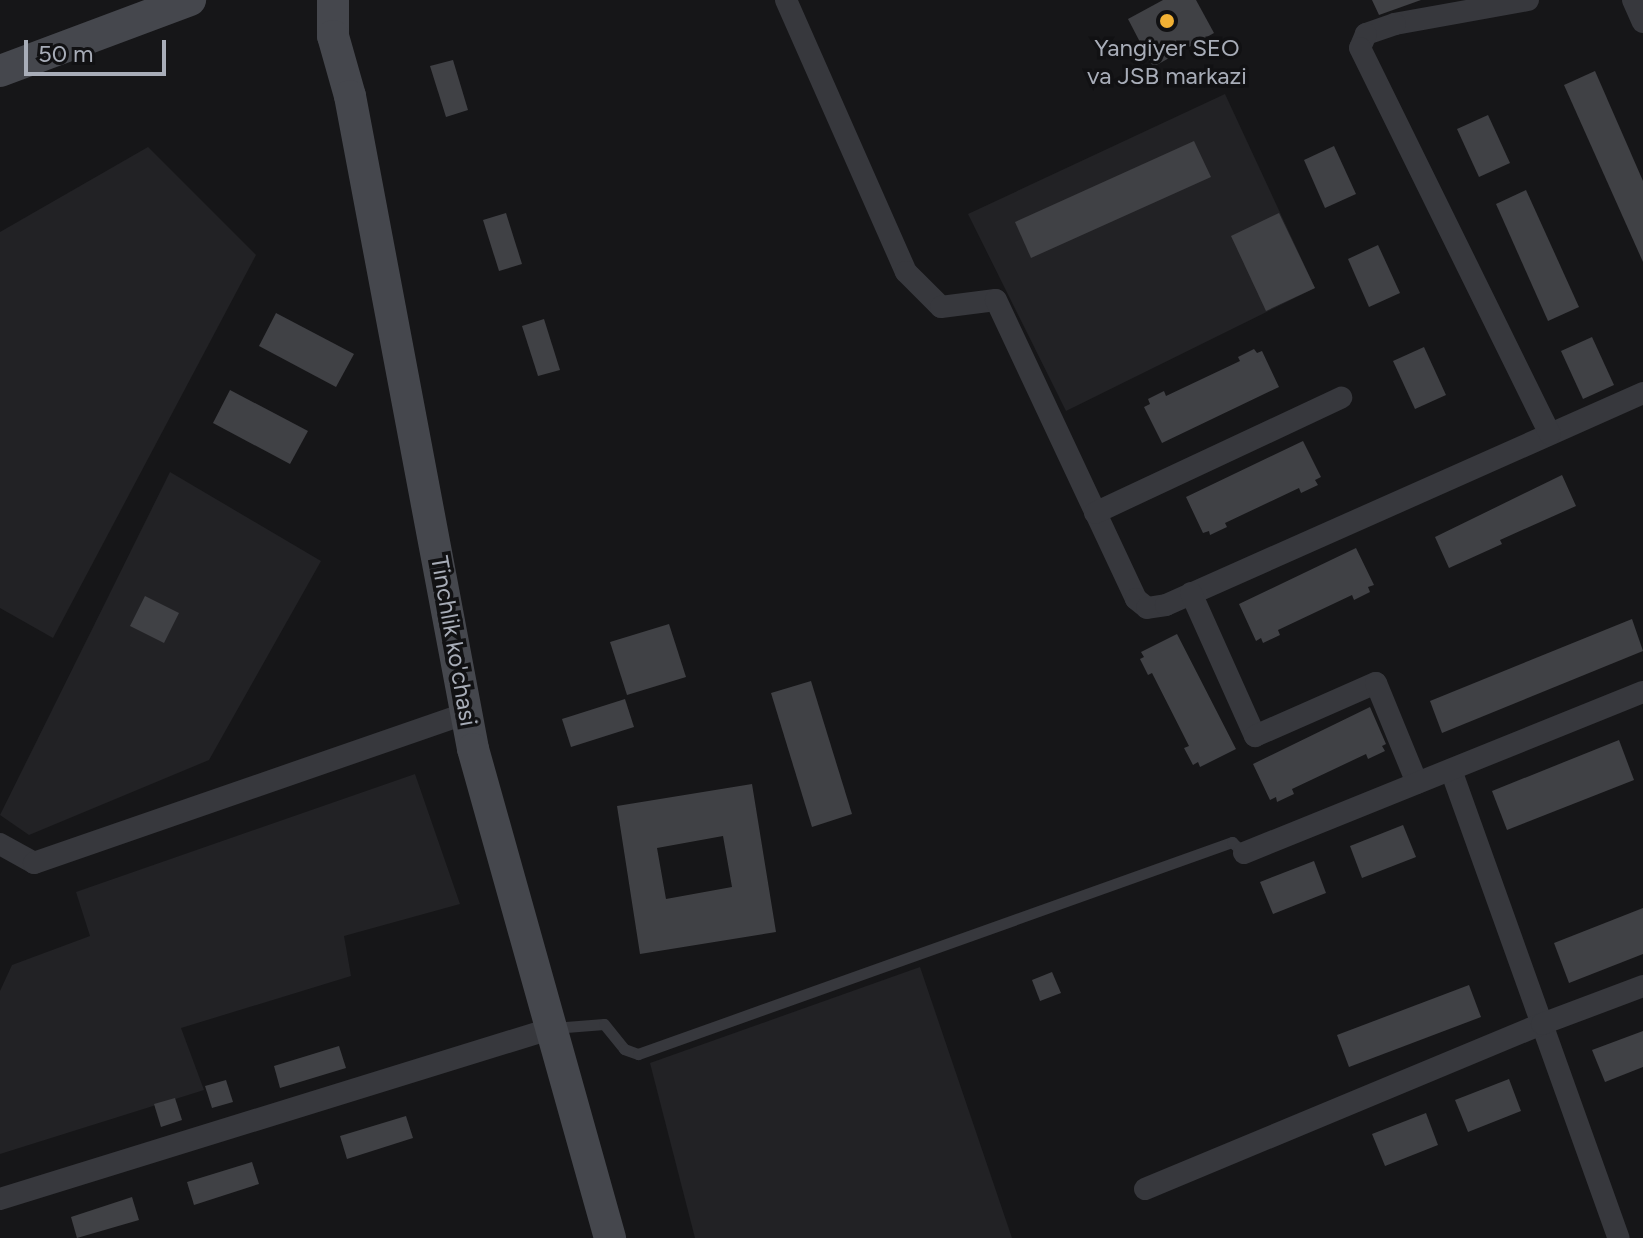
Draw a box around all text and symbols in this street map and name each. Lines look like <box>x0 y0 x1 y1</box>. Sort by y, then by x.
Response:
marker: Yangiyer SEO va JSB markazi <box>1158 12 1176 30</box>
scale bar <box>28 24 170 74</box>
place label: Yangiyer SEO va JSB markazi <box>1087 34 1247 90</box>
text: 50 m <box>38 39 94 68</box>
street label: Tinchlik ko'chasi <box>425 554 483 728</box>

